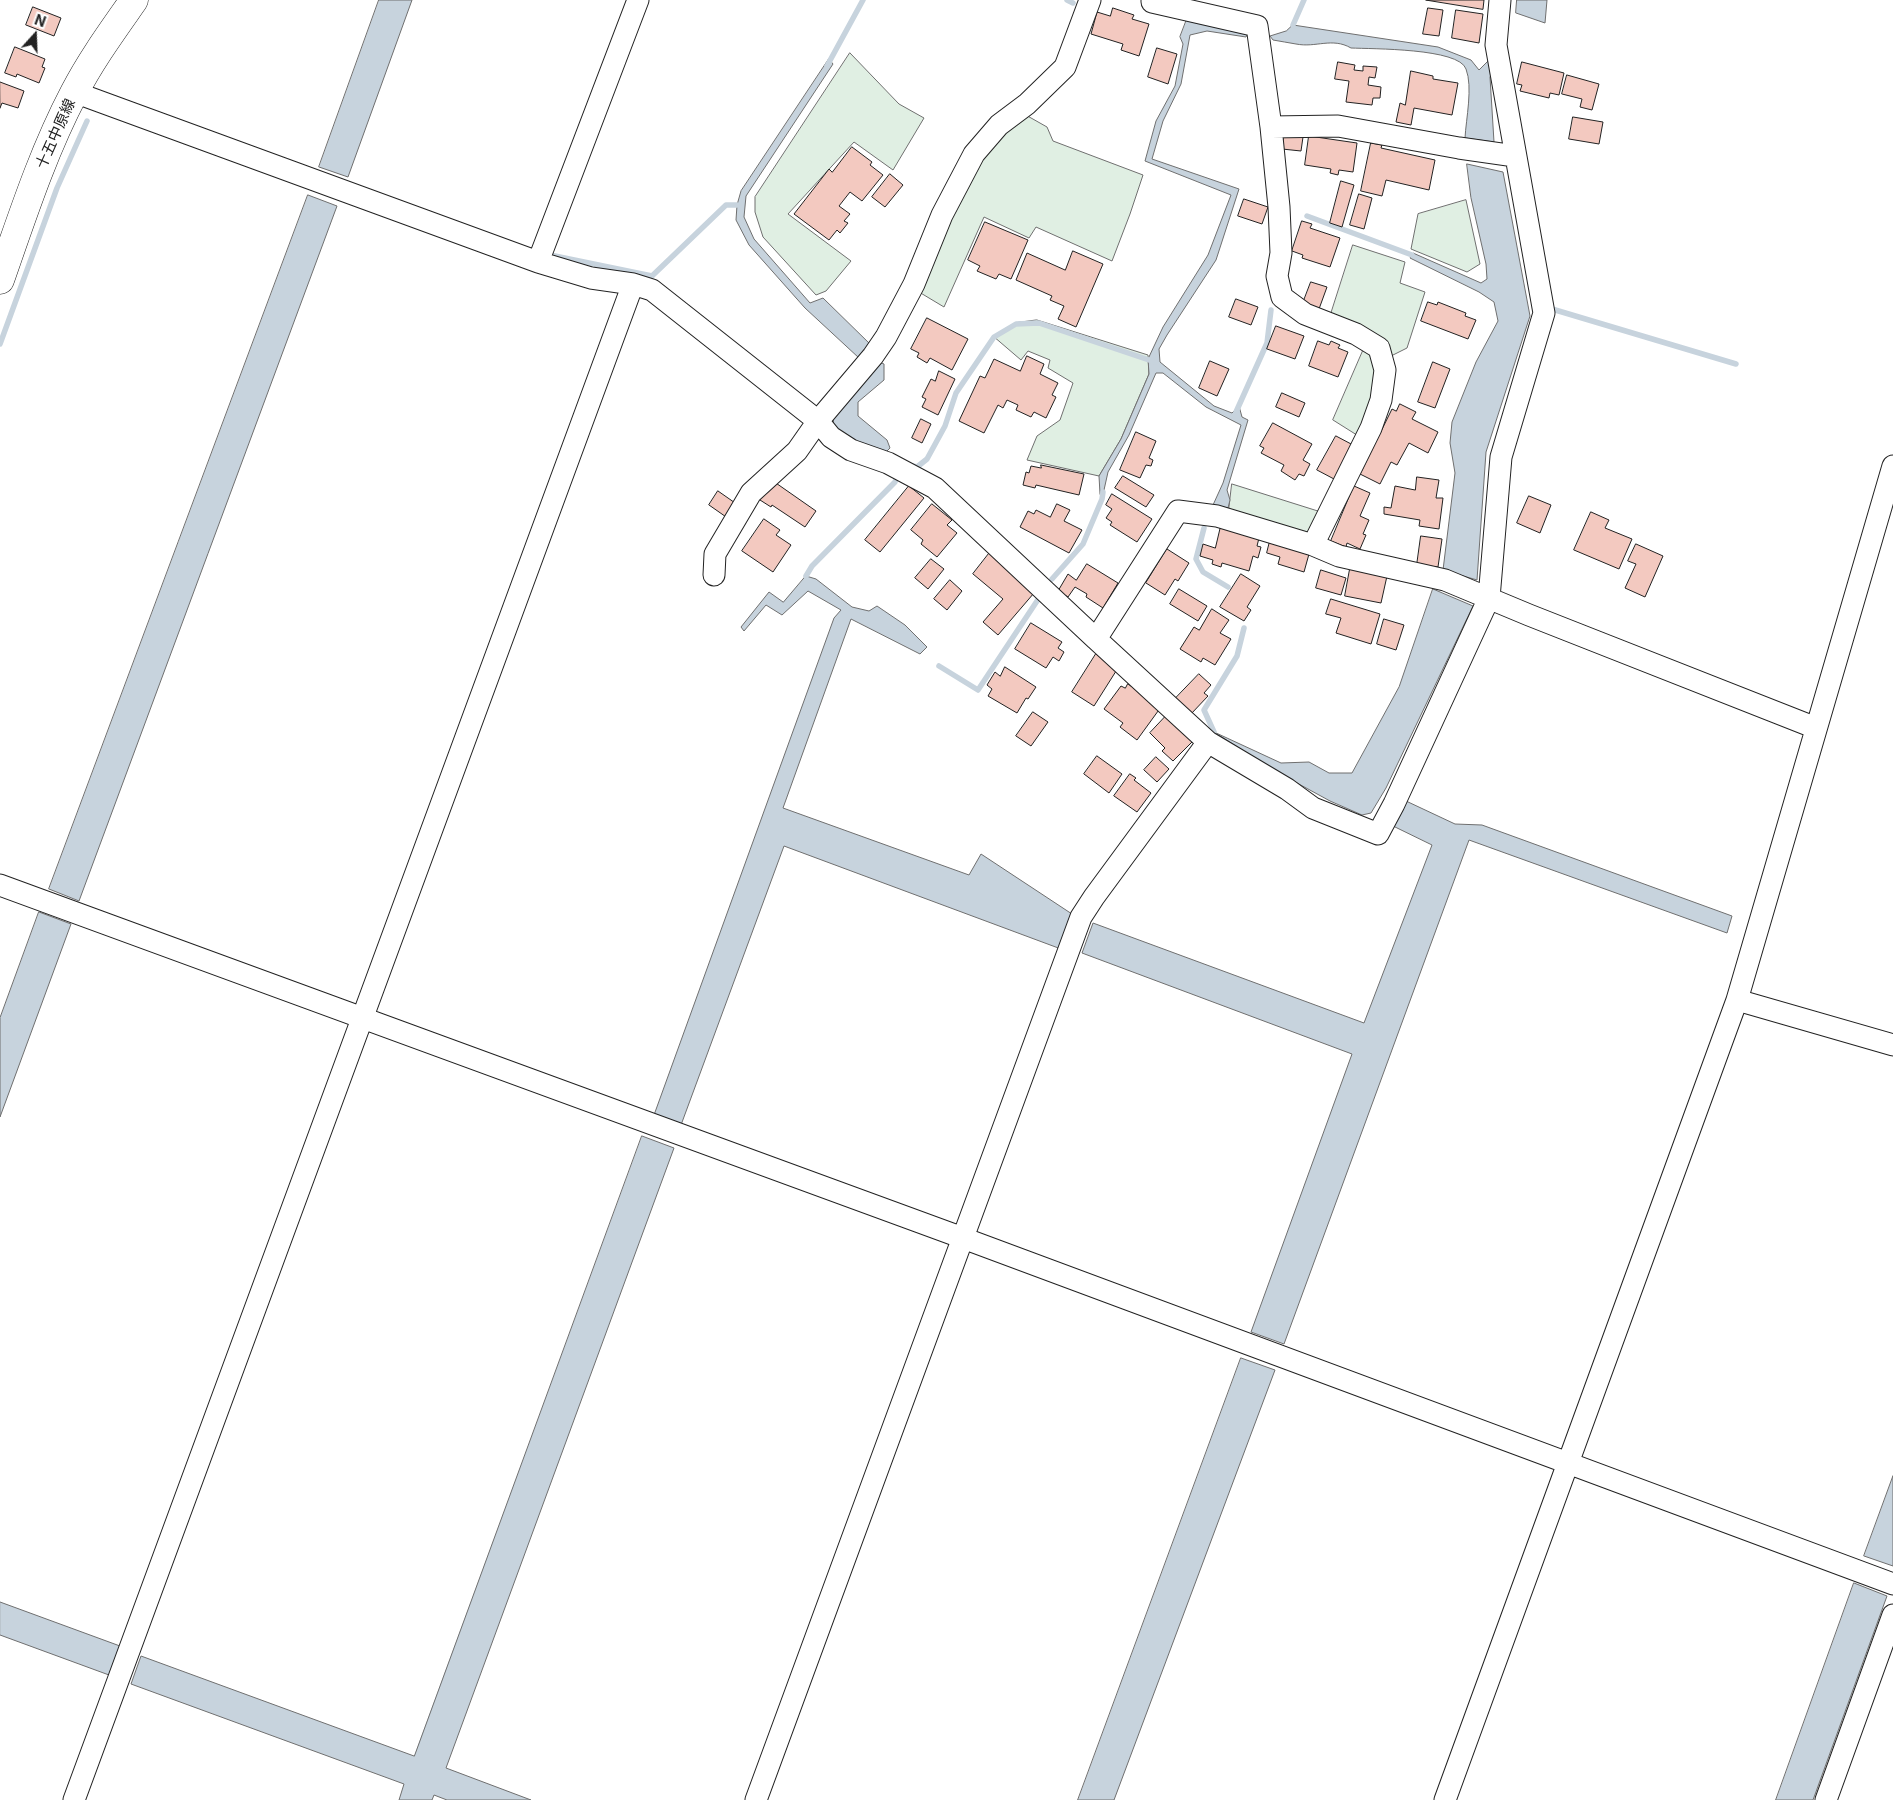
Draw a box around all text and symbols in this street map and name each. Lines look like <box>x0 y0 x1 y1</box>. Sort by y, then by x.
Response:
north arrow <box>10 10 60 60</box>
text: N <box>32 11 48 30</box>
street label: 十五中原線 <box>33 96 79 172</box>

